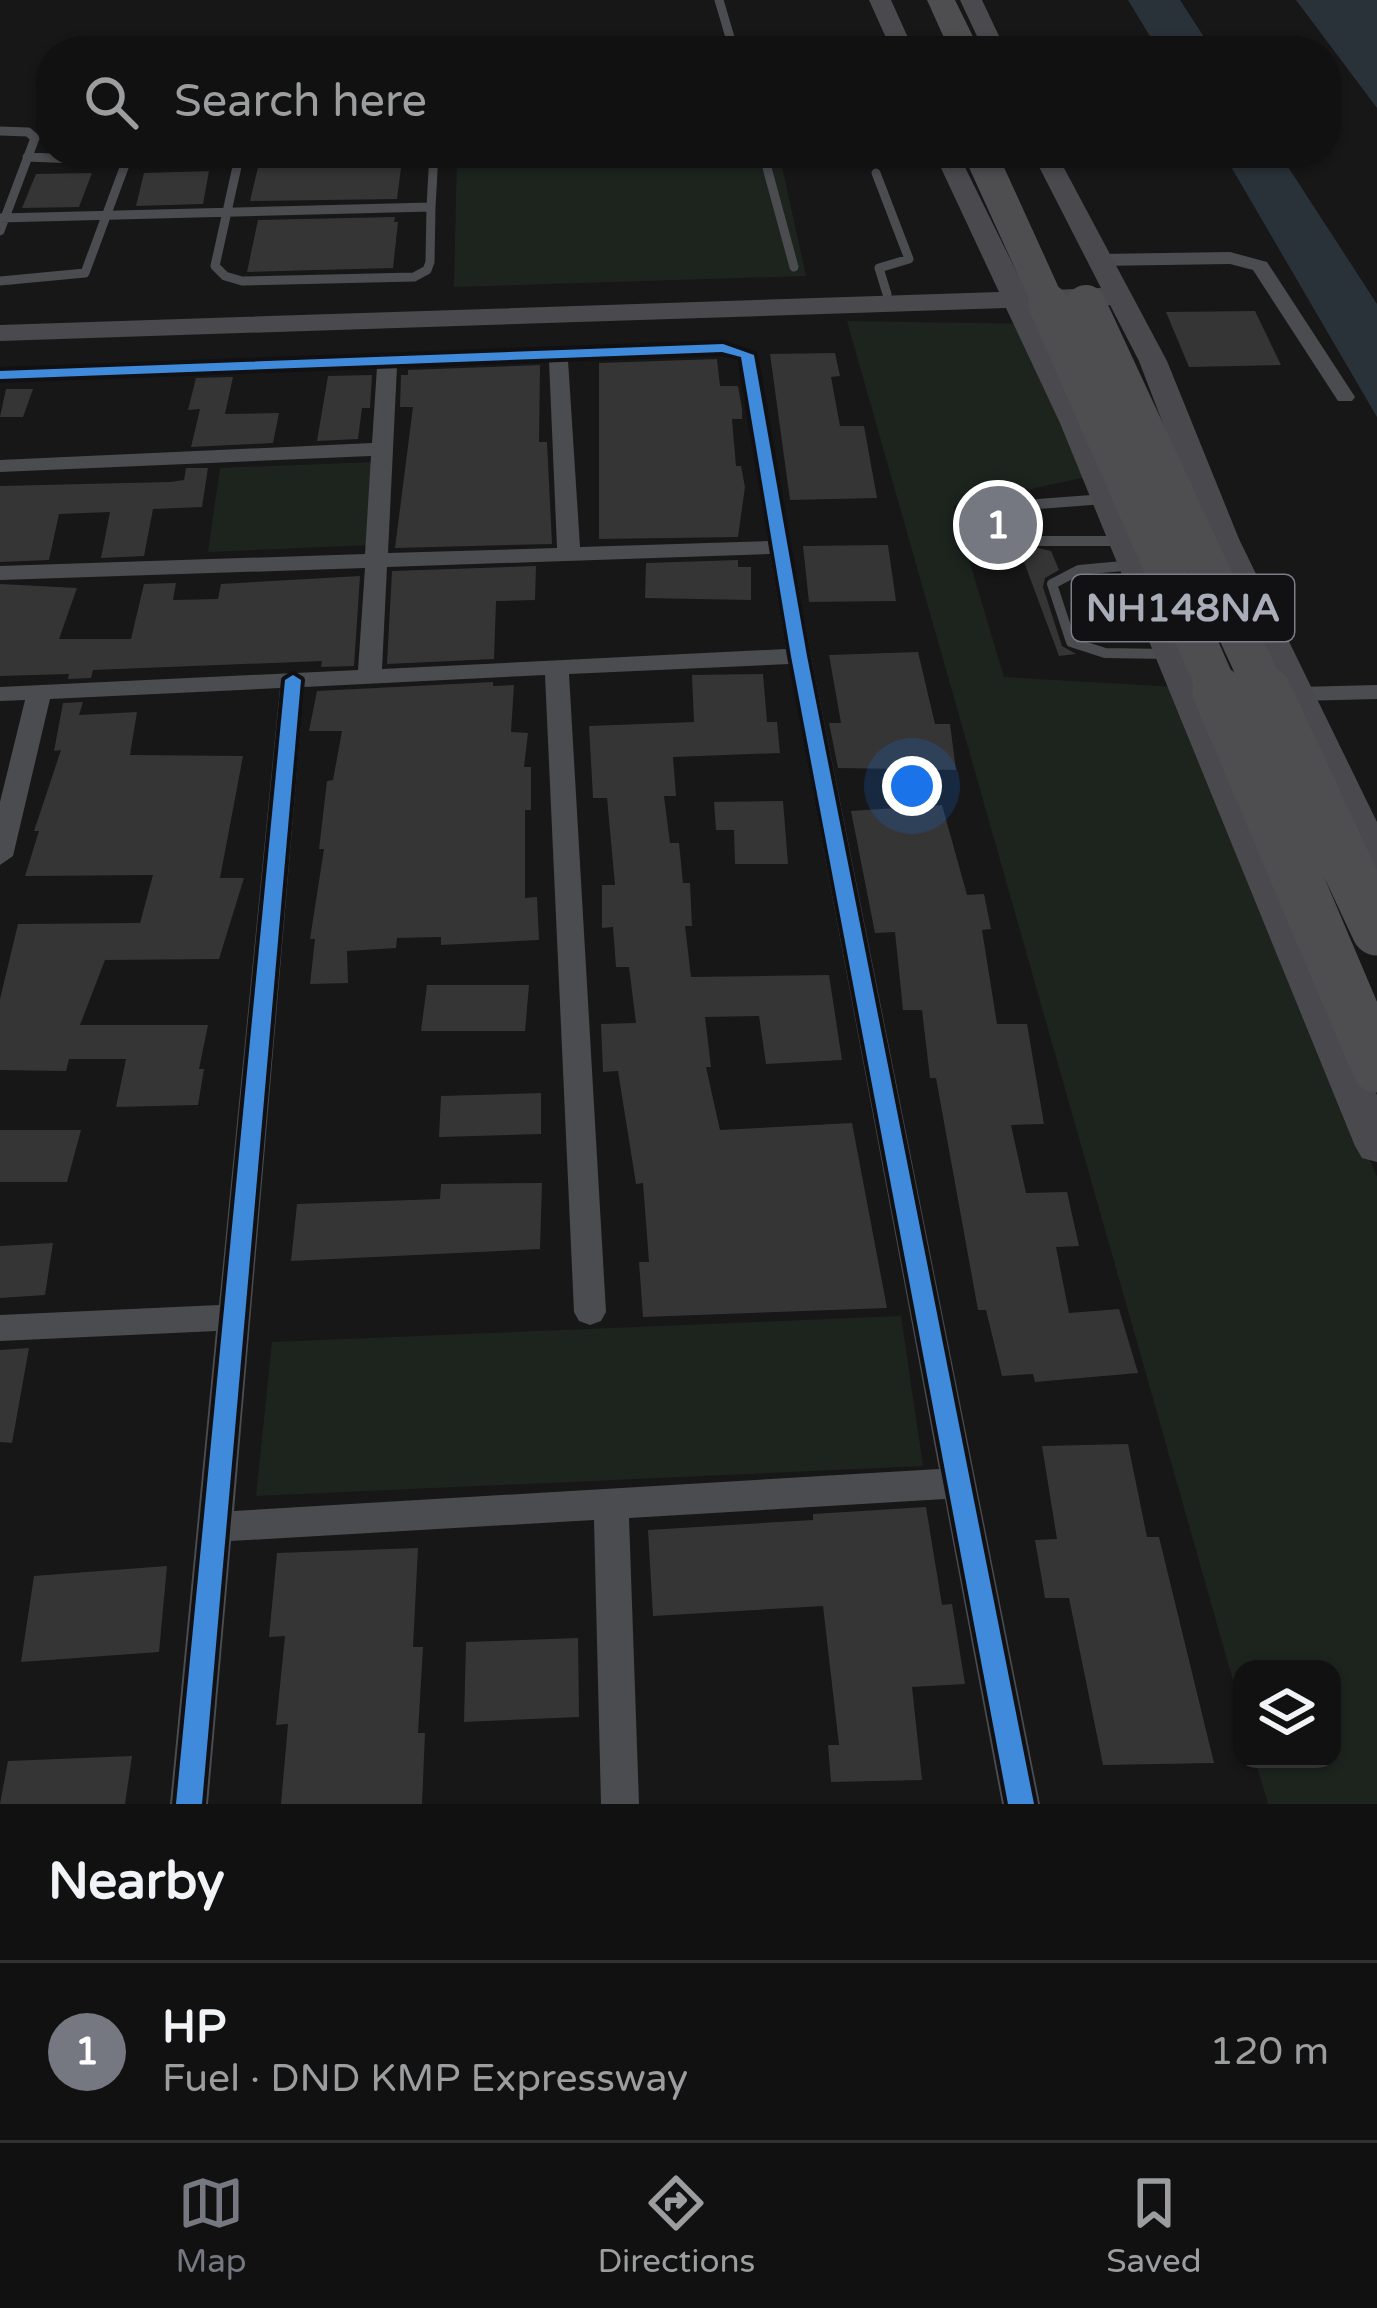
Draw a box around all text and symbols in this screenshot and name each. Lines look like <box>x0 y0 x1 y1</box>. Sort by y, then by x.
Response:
search box <box>36 36 1341 168</box>
icon: search <box>78 69 144 135</box>
text: Search here <box>174 75 427 129</box>
pin: 1 <box>959 480 1037 570</box>
road number: NH148NA <box>1072 575 1294 641</box>
your location <box>882 756 942 816</box>
map controls <box>1233 1660 1341 1768</box>
button: layers <box>1233 1660 1341 1768</box>
text: Nearby <box>48 1851 225 1913</box>
text: HP <box>162 2001 226 2055</box>
text: 1 <box>75 2028 99 2075</box>
text: 120 m <box>1210 2028 1329 2075</box>
text: Fuel · DND KMP Expressway <box>162 2055 688 2102</box>
tab: Map <box>175 2170 247 2281</box>
tab: Directions <box>597 2170 755 2281</box>
tab: Saved <box>1106 2170 1202 2281</box>

